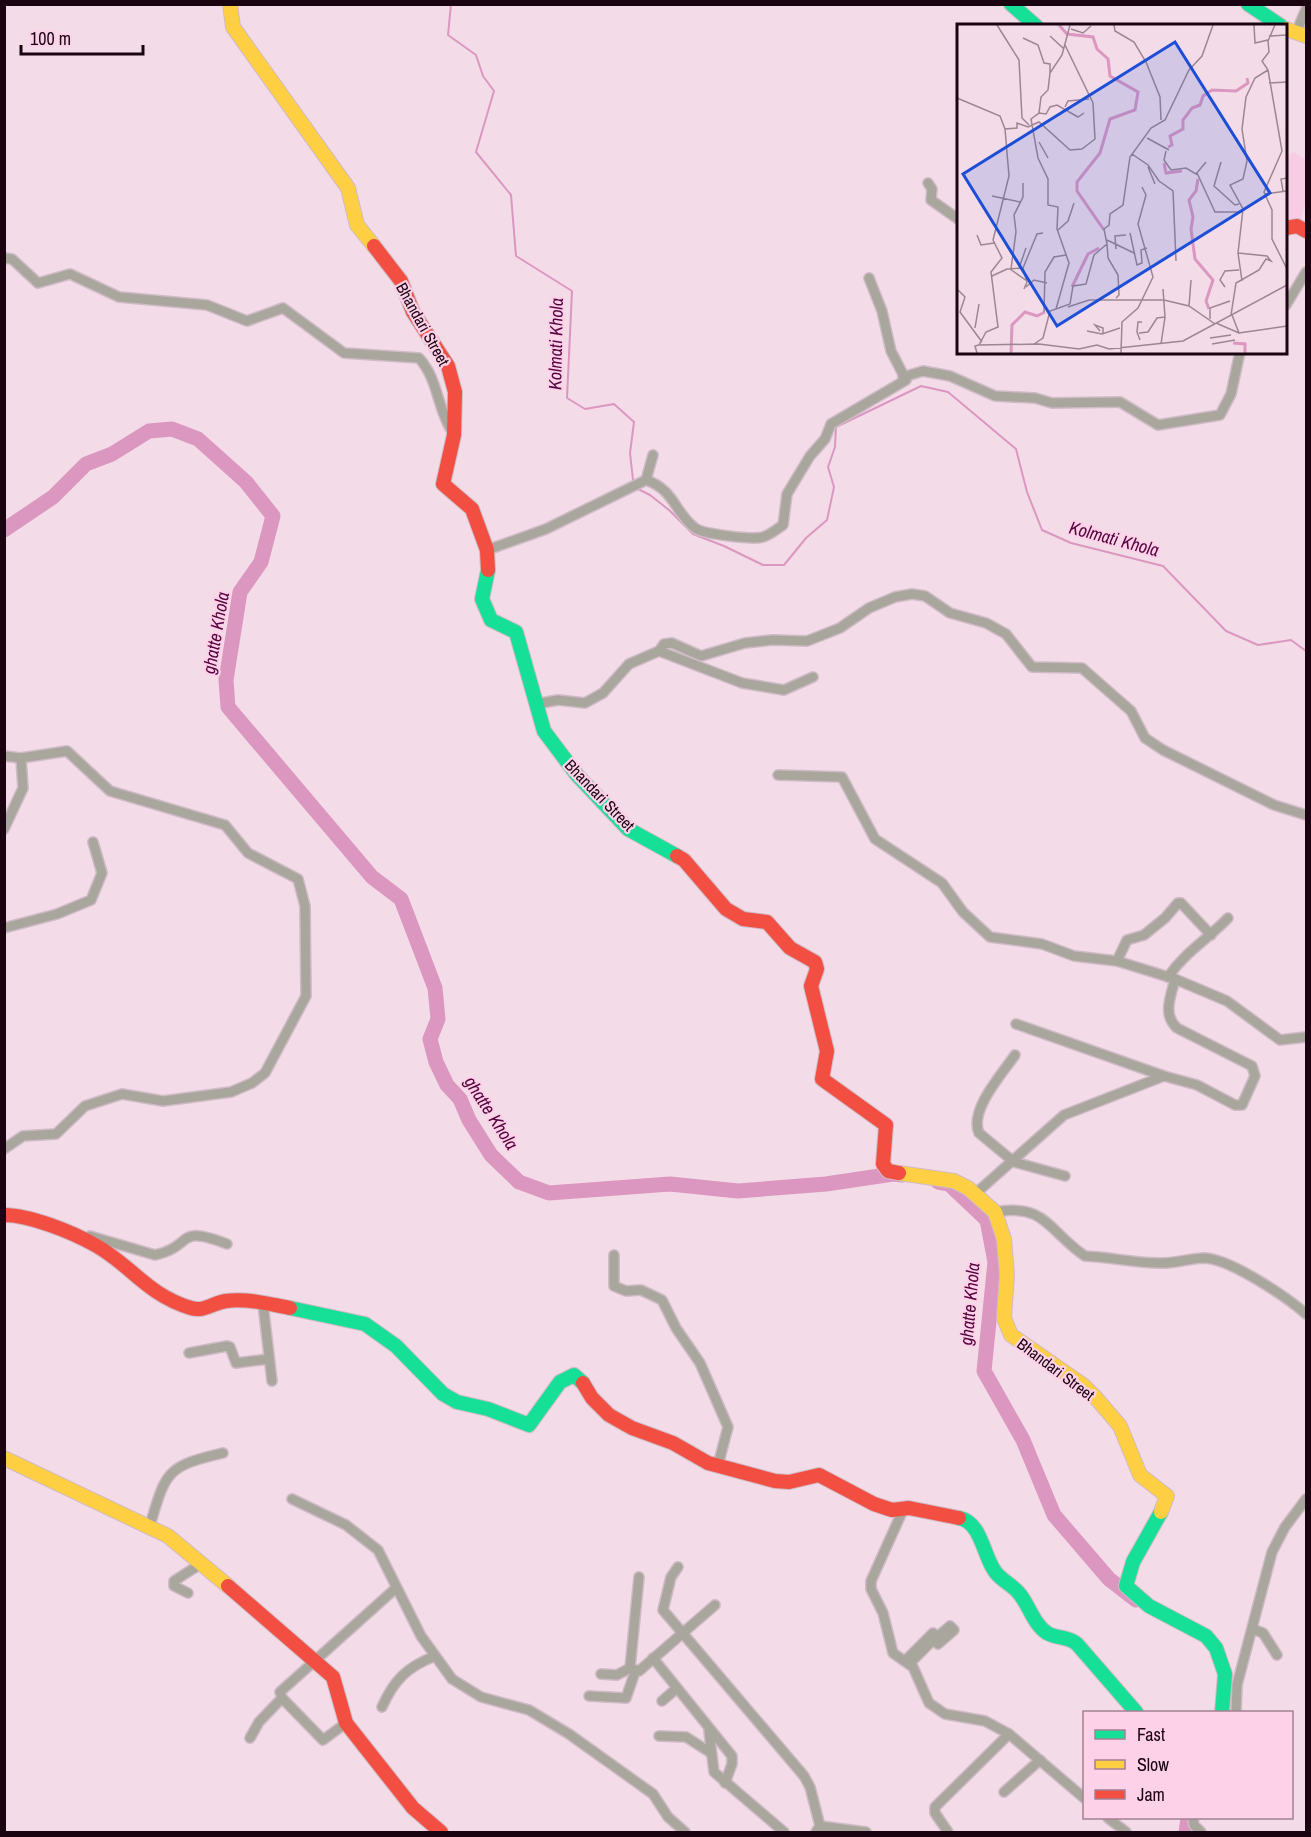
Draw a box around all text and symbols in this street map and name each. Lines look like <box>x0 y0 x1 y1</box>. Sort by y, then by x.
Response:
scale bar <box>21 18 142 56</box>
inset map <box>957 24 1287 354</box>
text: 100 m <box>30 26 71 51</box>
street label: Bhandari Street <box>391 278 455 370</box>
water label: Kolmati Khola <box>542 298 569 390</box>
water label: Kolmati Khola <box>1067 515 1162 562</box>
water label: ghatte Khola <box>196 590 235 676</box>
street label: Bhandari Street <box>560 754 640 836</box>
water label: ghatte Khola <box>458 1071 524 1154</box>
water label: ghatte Khola <box>953 1262 986 1346</box>
street label: Bhandari Street <box>1013 1333 1100 1406</box>
legend <box>1083 1711 1293 1819</box>
text: Fast <box>1137 1722 1165 1747</box>
text: Slow <box>1137 1752 1169 1777</box>
text: Jam <box>1137 1782 1165 1807</box>

